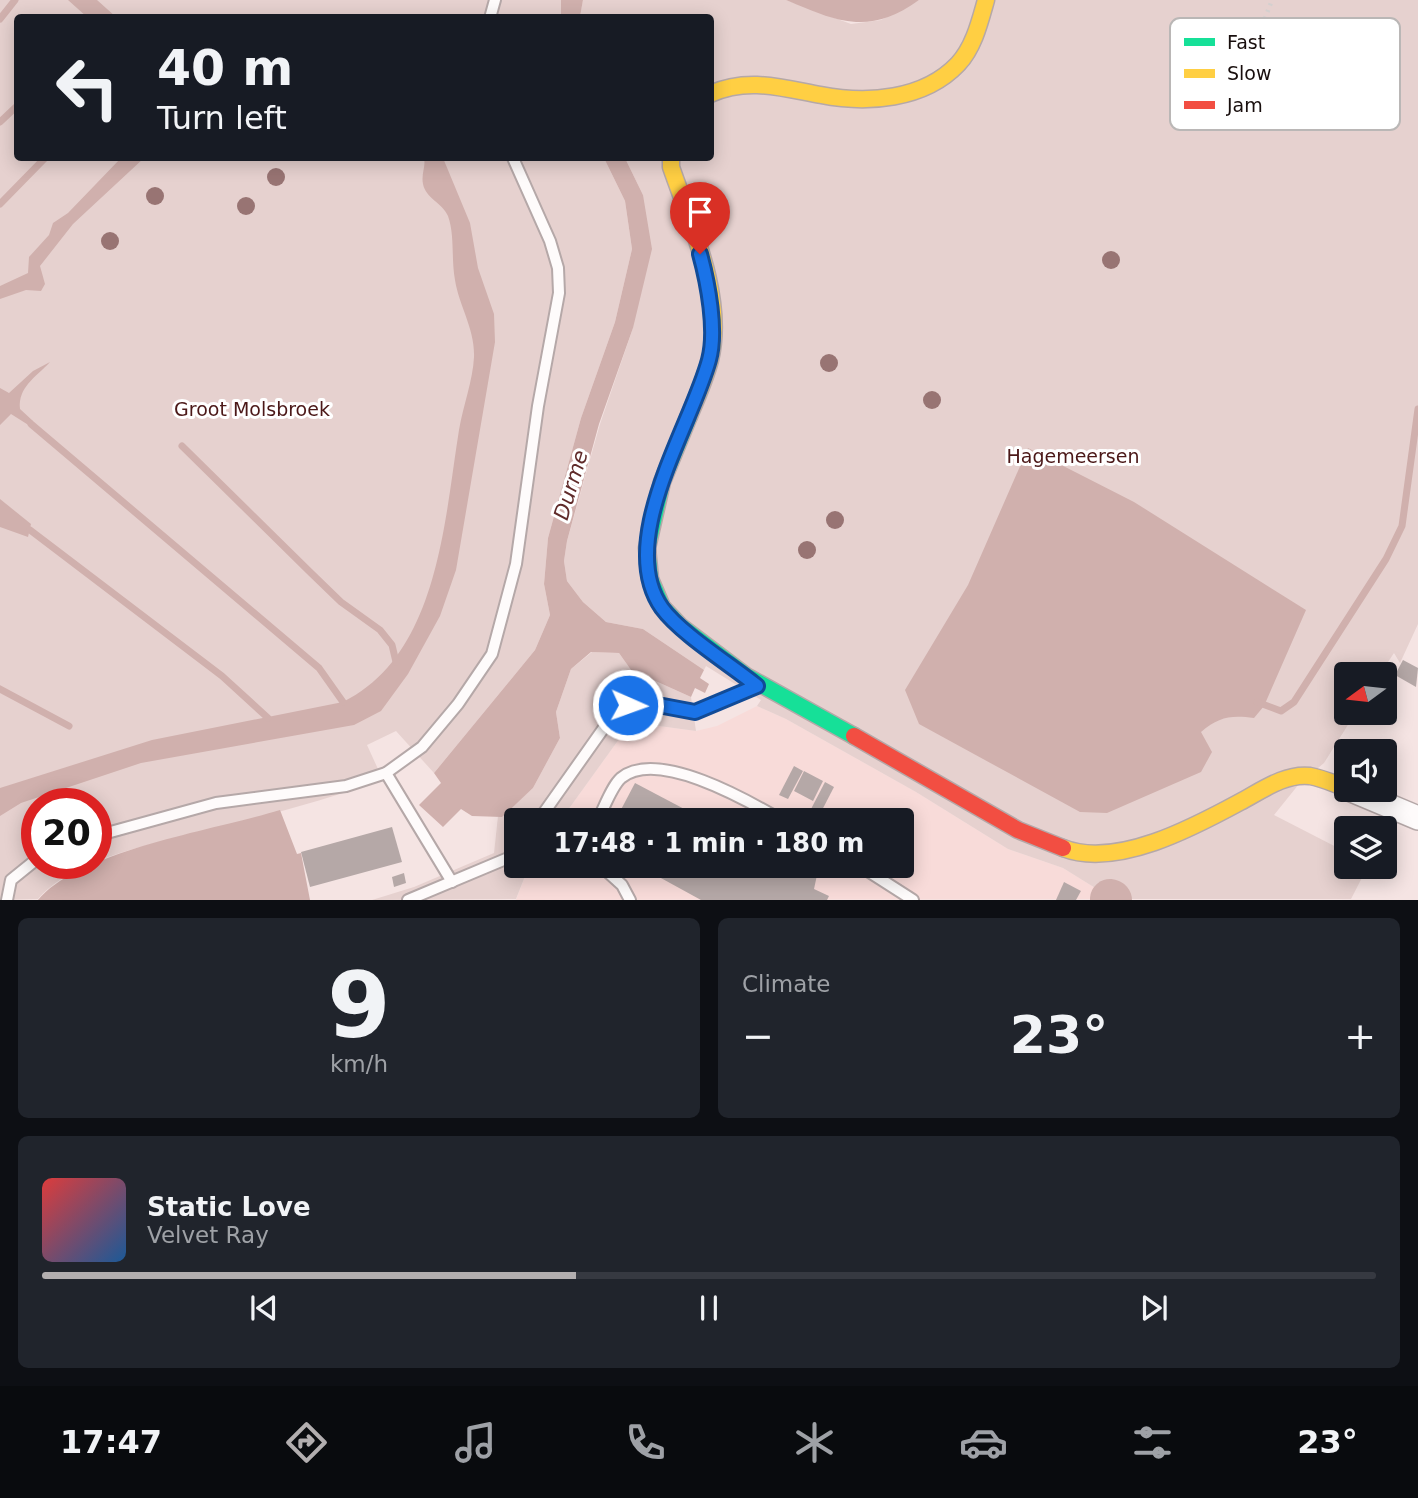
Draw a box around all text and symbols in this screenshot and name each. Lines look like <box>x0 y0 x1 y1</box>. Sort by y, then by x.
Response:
legend <box>1170 18 1400 130</box>
text: Fast <box>1227 31 1265 53</box>
text: 40 m <box>157 40 293 97</box>
icon: left <box>42 42 133 133</box>
text: Slow <box>1227 62 1272 84</box>
text: Jam <box>1226 94 1263 116</box>
text: Turn left <box>157 99 287 137</box>
pin <box>670 182 730 254</box>
icon: arrive <box>681 193 719 231</box>
park label: Groot Molsbroek <box>174 398 330 420</box>
park label: Hagemeersen <box>1006 445 1140 467</box>
water label: Durme <box>549 447 593 523</box>
north arrow <box>1334 662 1396 724</box>
map controls <box>1334 662 1397 879</box>
position arrow <box>591 668 665 742</box>
button: sound <box>1334 739 1397 802</box>
speed limit sign: 20 <box>21 788 112 879</box>
button: layers <box>1334 816 1397 879</box>
text: 17:48 · 1 min · 180 m <box>554 828 864 858</box>
text: 9 <box>327 953 391 1058</box>
text: Climate <box>742 971 831 997</box>
text: 23° <box>1010 1005 1108 1065</box>
text: − <box>742 1014 774 1058</box>
text: + <box>1344 1014 1376 1058</box>
text: km/h <box>330 1051 388 1077</box>
text: Static Love <box>147 1192 311 1222</box>
text: Velvet Ray <box>147 1222 269 1248</box>
icon: previous <box>245 1289 283 1327</box>
icon: pause <box>690 1289 728 1327</box>
icon: next <box>1135 1289 1173 1327</box>
icon: directions <box>282 1418 331 1467</box>
icon: music <box>451 1418 500 1467</box>
icon: phone <box>621 1418 670 1467</box>
icon: climate <box>790 1418 839 1467</box>
icon: car <box>959 1418 1008 1467</box>
icon: filters <box>1128 1418 1177 1467</box>
text: 17:47 <box>60 1423 162 1461</box>
text: 23° <box>1297 1423 1358 1461</box>

